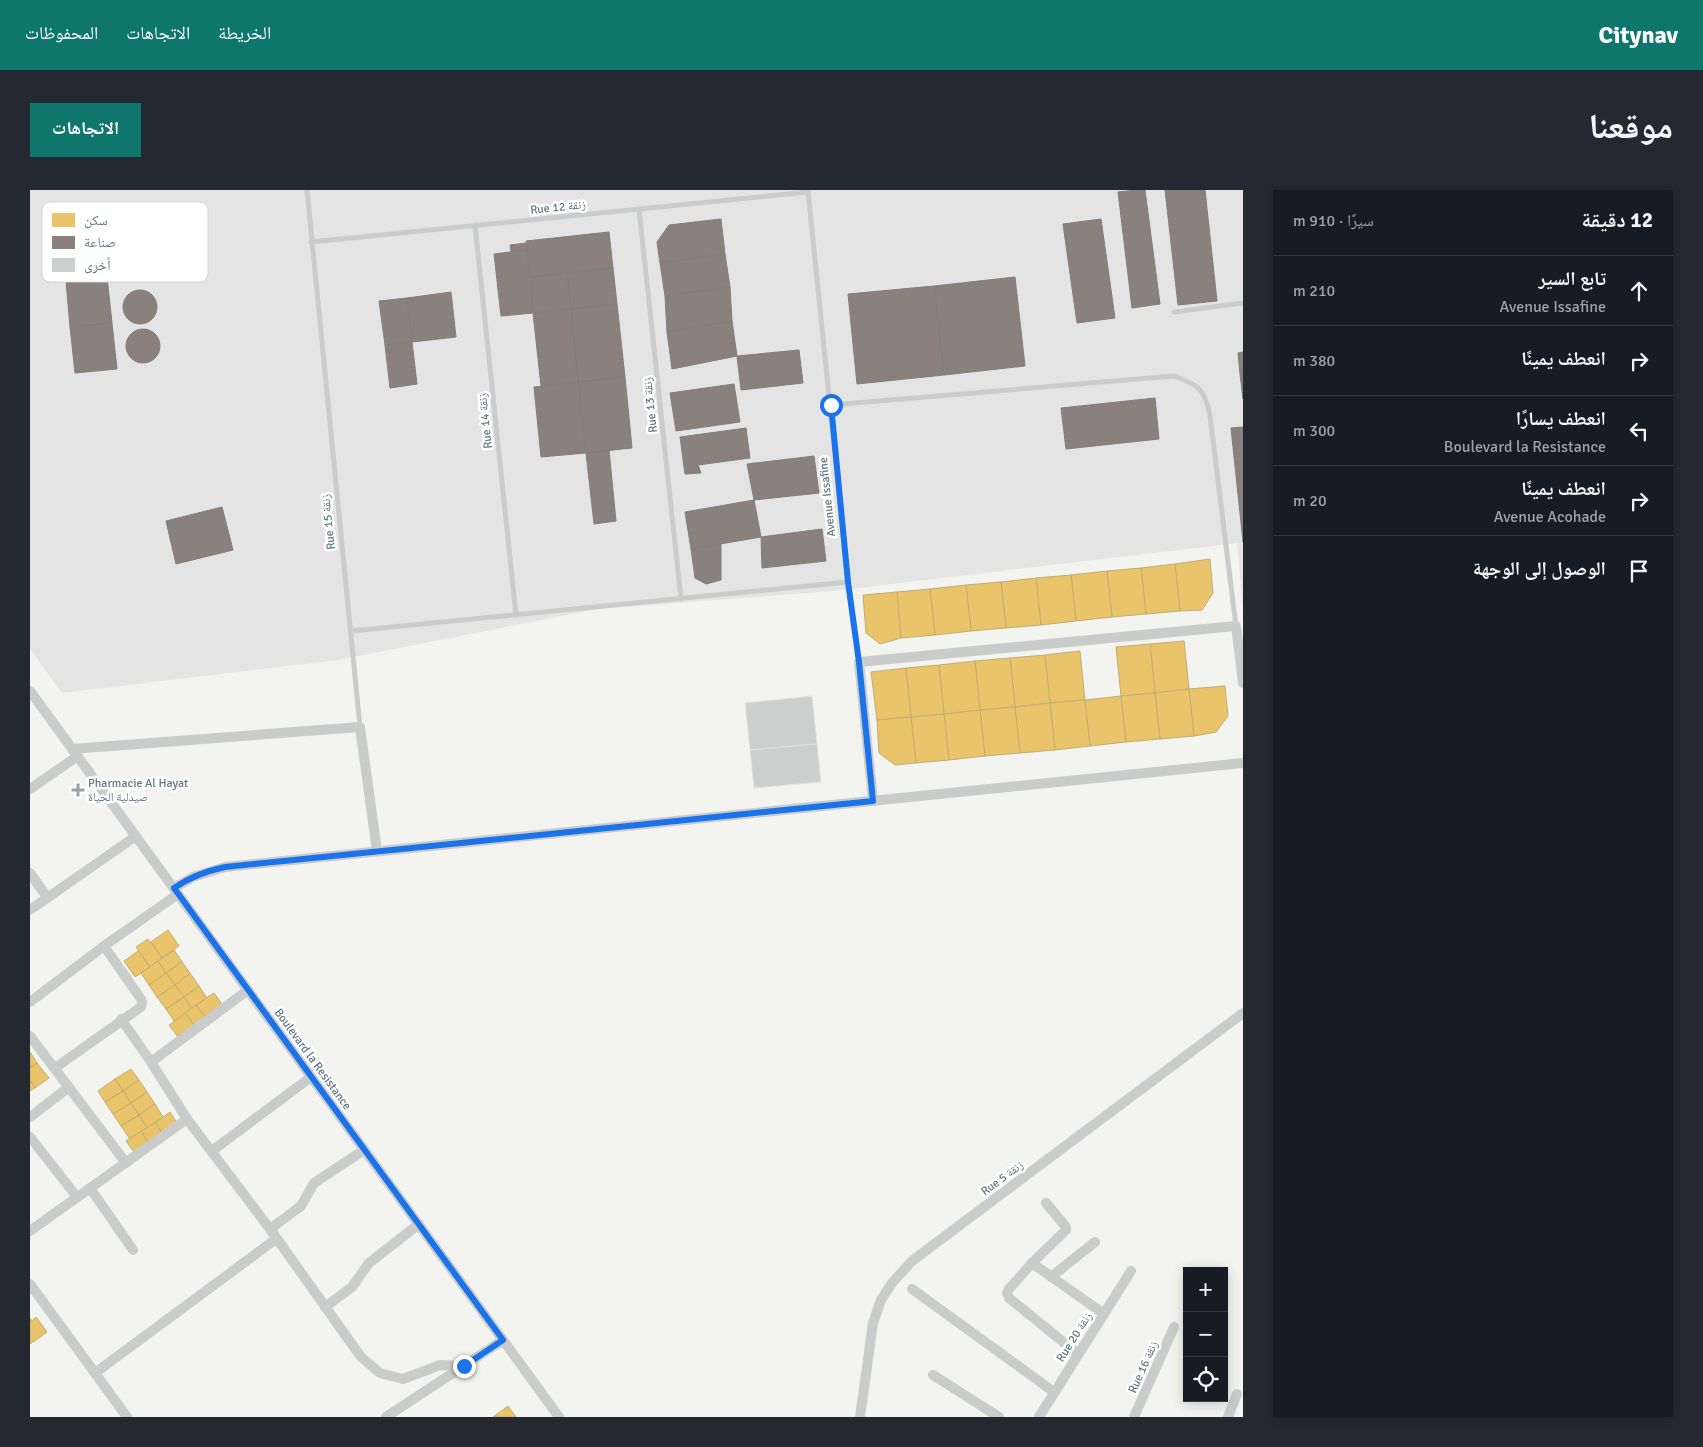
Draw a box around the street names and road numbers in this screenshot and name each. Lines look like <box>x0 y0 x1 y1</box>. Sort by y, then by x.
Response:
street label: Rue 12 زنقة <box>530 197 587 218</box>
street label: Rue 13 زنقة <box>640 376 661 433</box>
street label: Rue 14 زنقة <box>475 392 496 449</box>
street label: Avenue Issafine <box>816 456 839 537</box>
street label: Rue 15 زنقة <box>318 493 339 550</box>
street label: Boulevard la Resistance <box>271 1006 354 1113</box>
street label: Rue 5 زنقة <box>978 1157 1027 1199</box>
street label: Rue 20 زنقة <box>1053 1309 1096 1365</box>
street label: Rue 16 زنقة <box>1125 1338 1162 1396</box>

